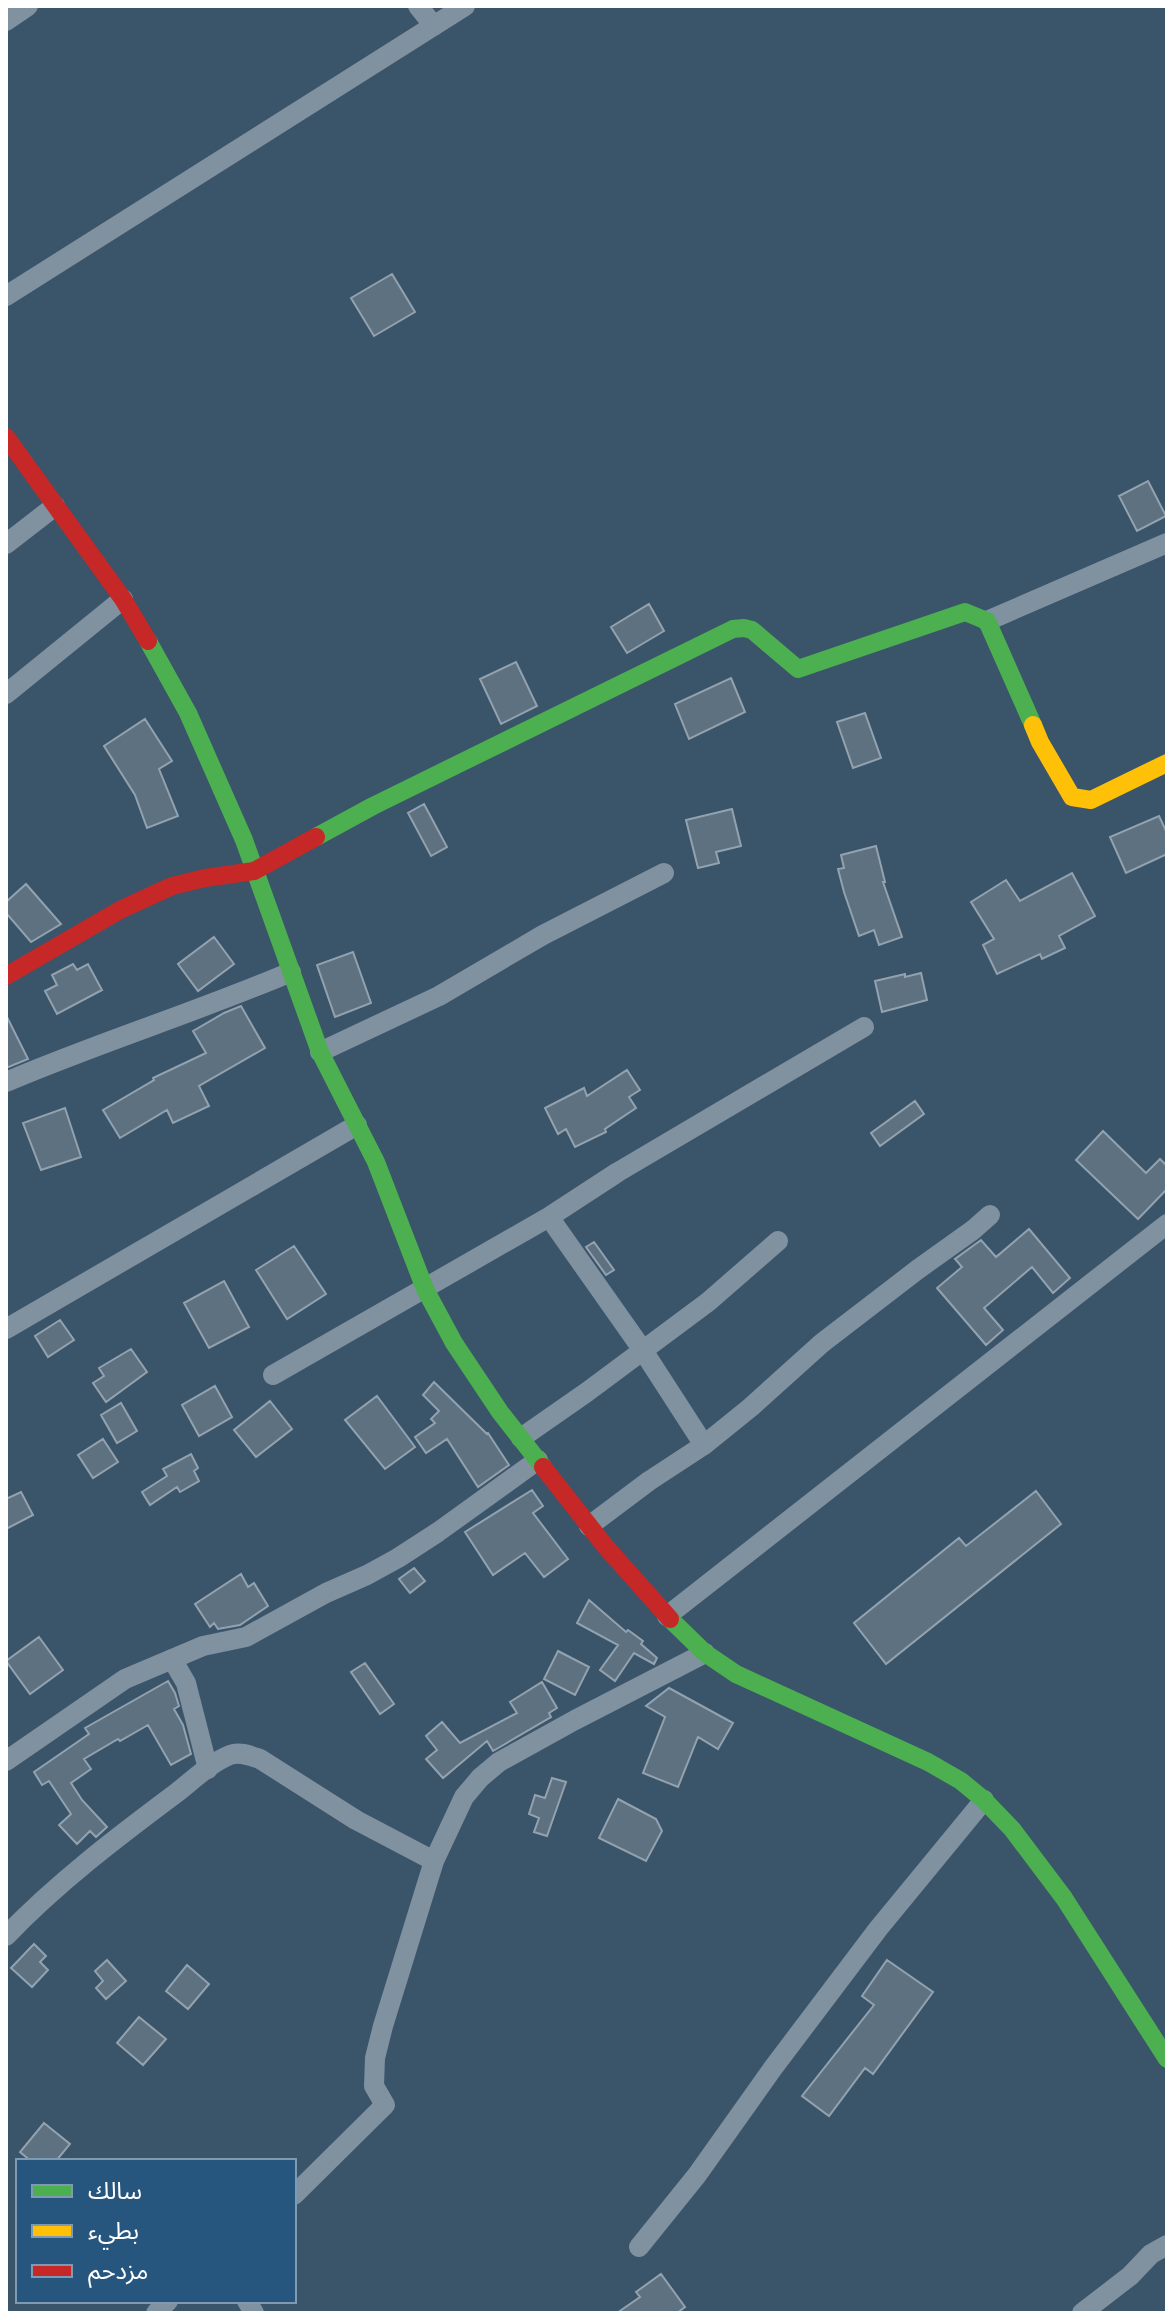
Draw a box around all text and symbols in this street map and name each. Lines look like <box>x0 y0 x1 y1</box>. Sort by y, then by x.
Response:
legend <box>16 2159 296 2303</box>
text: سالك <box>88 2175 142 2206</box>
text: بطيء <box>88 2215 139 2250</box>
text: مزدحم <box>88 2255 148 2288</box>

